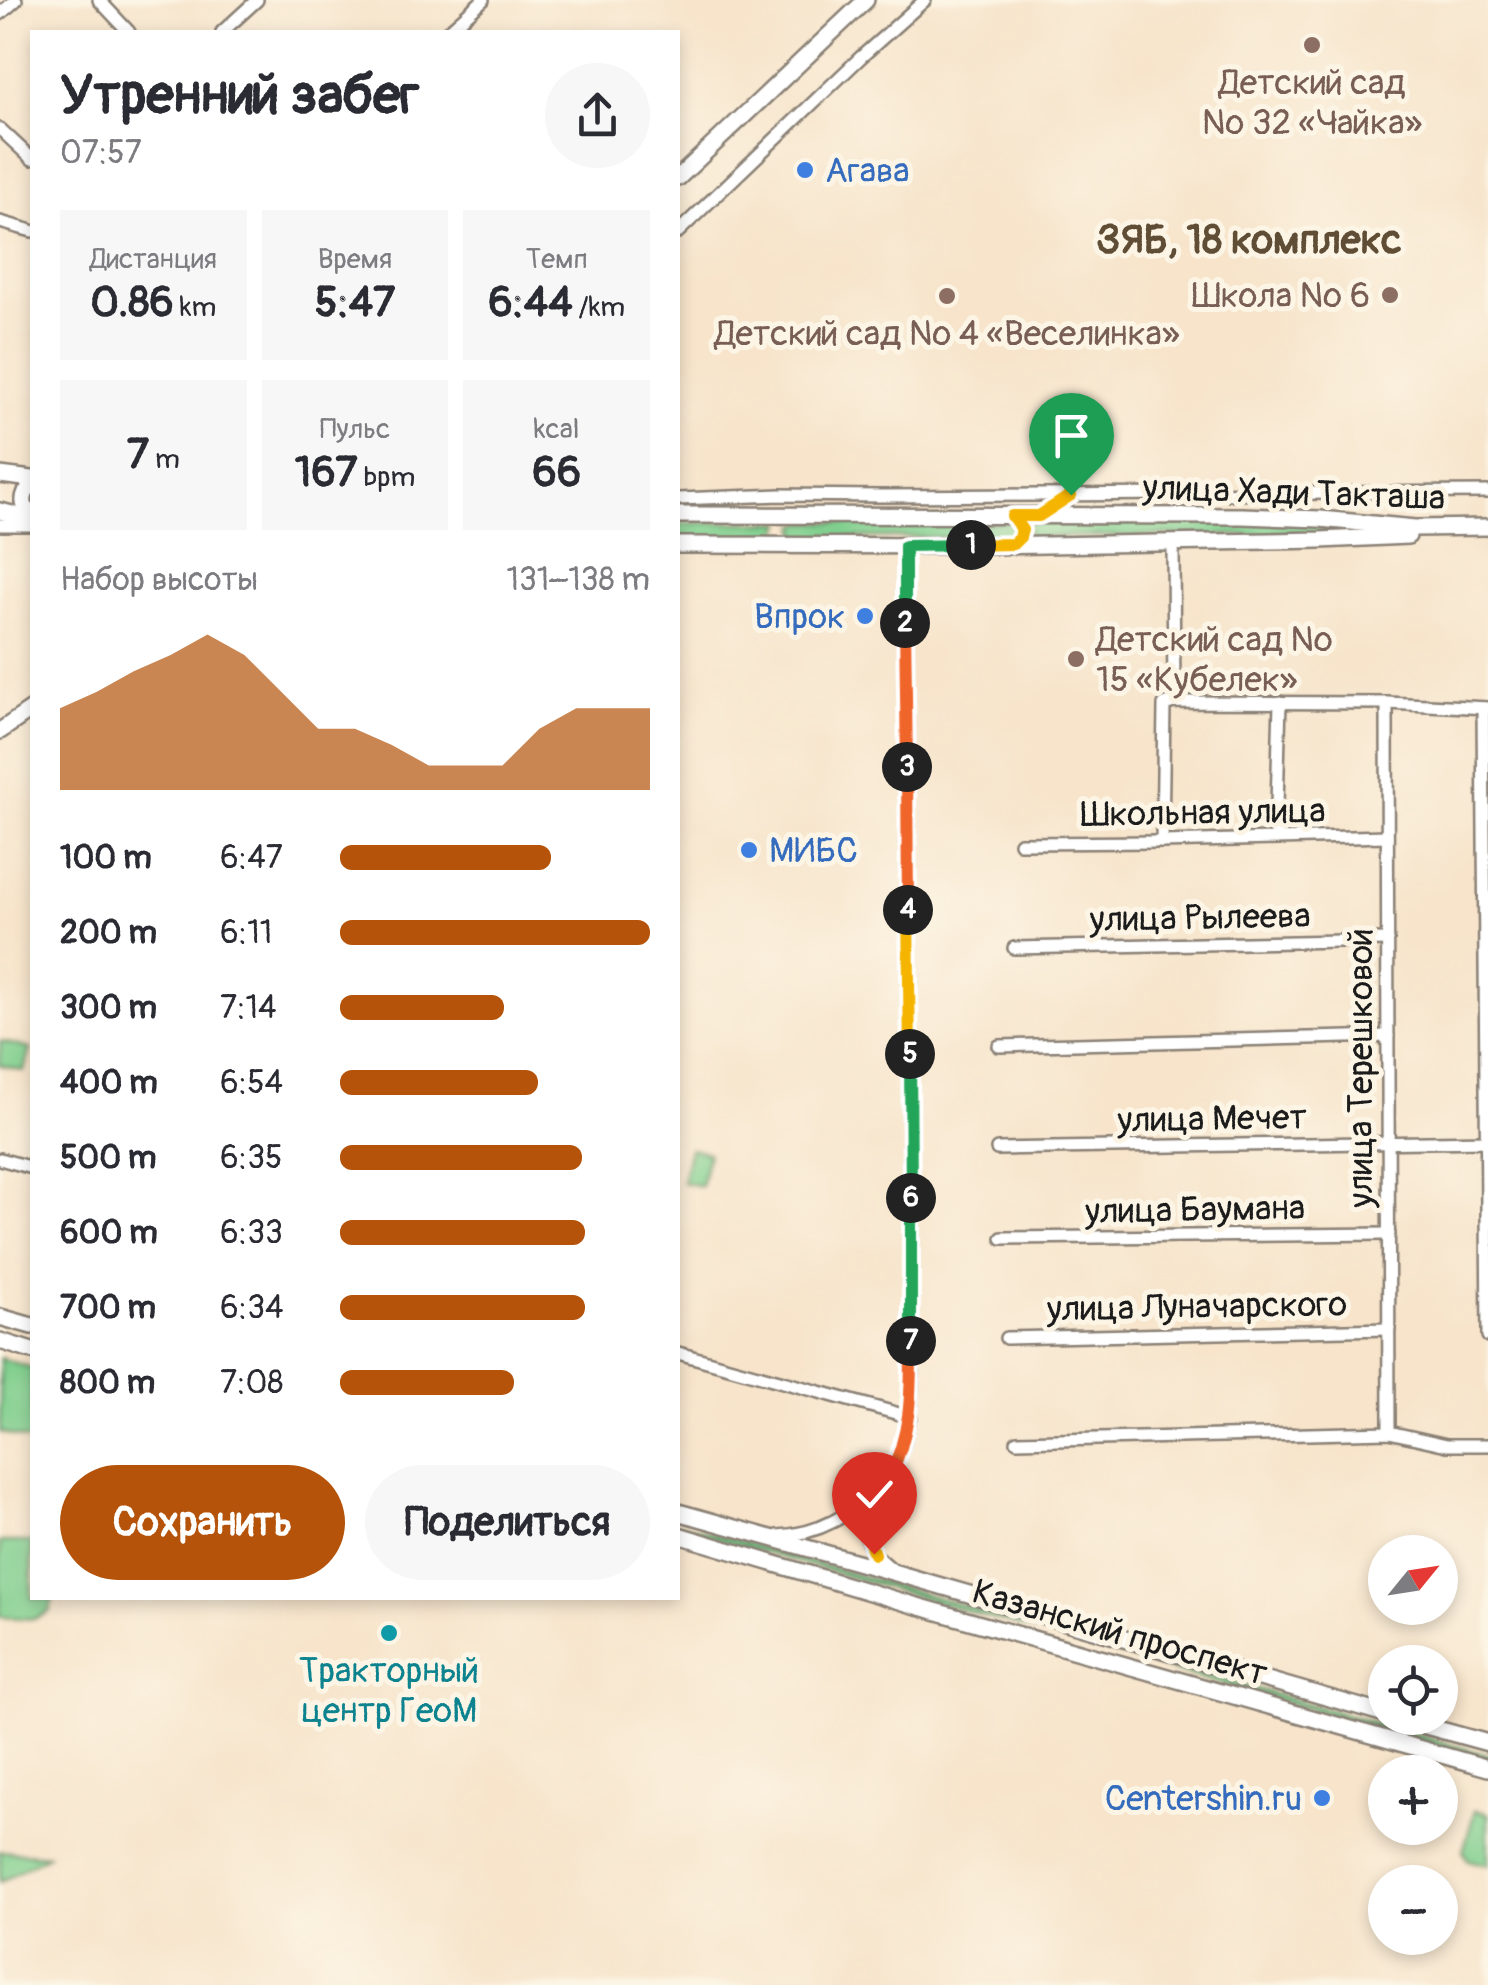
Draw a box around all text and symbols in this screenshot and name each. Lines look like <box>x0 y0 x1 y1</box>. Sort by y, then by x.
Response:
marker: Детский сад № 32 «Чайка» <box>1301 34 1323 56</box>
text: Утренний забег <box>60 61 419 130</box>
place label: Детский сад № 32 «Чайка» <box>1202 61 1422 145</box>
button: share <box>545 63 650 168</box>
text: 07:57 <box>60 133 142 173</box>
place label: Агава <box>825 149 909 193</box>
marker: Агава <box>794 159 816 181</box>
district label: ЗЯБ, 18 комплекс <box>1096 216 1402 265</box>
text: Дистанция <box>90 242 217 277</box>
text: Время <box>318 242 392 277</box>
text: Темп <box>526 242 588 277</box>
place label: Школа № 6 <box>1192 274 1370 318</box>
text: 0.86 <box>90 277 174 329</box>
text: 5:47 <box>315 277 395 329</box>
text: 6:44 <box>488 277 573 329</box>
marker: Школа № 6 <box>1379 284 1401 306</box>
marker: Детский сад № 4 «Веселинка» <box>936 285 958 307</box>
text: km <box>174 290 216 325</box>
text: /km <box>573 290 625 325</box>
place label: Детский сад № 4 «Веселинка» <box>712 312 1180 356</box>
pin <box>1029 393 1114 496</box>
icon: arrive <box>1044 408 1099 463</box>
text: Пульс <box>320 412 390 447</box>
text: kcal <box>534 412 579 447</box>
text: 7 <box>127 429 149 481</box>
text: m <box>149 442 180 477</box>
text: 167 <box>295 447 357 499</box>
text: 66 <box>532 447 581 499</box>
text: bpm <box>357 460 415 495</box>
street label: улица Хади Такташа <box>1141 466 1446 520</box>
pin: 1 <box>946 520 996 570</box>
text: 1 <box>966 527 976 562</box>
text: Набор высоты <box>60 560 258 600</box>
text: 131–138 m <box>506 560 650 600</box>
place label: Впрок <box>754 595 845 639</box>
pin: 2 <box>880 598 930 648</box>
marker: Впрок <box>854 605 876 627</box>
text: 2 <box>897 605 913 640</box>
place label: Детский сад № 15 «Кубелек» <box>1094 618 1333 702</box>
marker: Детский сад № 15 «Кубелек» <box>1065 648 1087 670</box>
pin: 3 <box>882 742 932 792</box>
text: 3 <box>899 749 915 784</box>
street label: Школьная улица <box>1080 789 1326 837</box>
place label: МИБС <box>769 829 858 873</box>
text: 100 m <box>60 838 152 878</box>
text: 6:47 <box>220 838 283 878</box>
marker: МИБС <box>738 839 760 861</box>
pin: 4 <box>883 885 933 935</box>
text: 4 <box>900 892 916 927</box>
street label: улица Рылеева <box>1088 894 1311 942</box>
text: 200 m <box>60 913 157 953</box>
text: 6:11 <box>220 913 272 953</box>
street label: улица Терешковой <box>1339 928 1383 1209</box>
text: 300 m <box>60 988 157 1028</box>
text: 7:14 <box>220 988 277 1028</box>
pin: 5 <box>885 1029 935 1079</box>
text: 5 <box>902 1036 918 1071</box>
text: 400 m <box>60 1063 158 1103</box>
text: 6:54 <box>220 1063 283 1103</box>
street label: улица Мечет <box>1116 1095 1308 1143</box>
text: 500 m <box>60 1138 156 1178</box>
text: 6:35 <box>220 1138 282 1178</box>
pin: 6 <box>886 1173 936 1223</box>
text: 6 <box>903 1180 919 1215</box>
street label: улица Баумана <box>1084 1186 1305 1234</box>
text: 600 m <box>60 1213 158 1253</box>
text: 6:33 <box>220 1213 283 1253</box>
street label: улица Луначарского <box>1046 1282 1348 1332</box>
text: 700 m <box>60 1288 156 1328</box>
text: 6:34 <box>220 1288 284 1328</box>
pin: 7 <box>886 1316 936 1366</box>
text: 7 <box>904 1323 918 1358</box>
text: 800 m <box>60 1363 155 1403</box>
text: 7:08 <box>220 1363 283 1403</box>
pin <box>832 1452 917 1555</box>
button: Сохранить <box>60 1465 345 1580</box>
button: Поделиться <box>365 1465 650 1580</box>
icon: check <box>847 1467 902 1522</box>
north arrow <box>1368 1535 1458 1625</box>
map controls <box>1368 1535 1458 1955</box>
street label: Казанский проспект <box>967 1570 1273 1696</box>
marker: Тракторный центр ГеоМ <box>378 1622 400 1644</box>
button: locate <box>1368 1645 1458 1735</box>
place label: Тракторный центр ГеоМ <box>299 1649 479 1733</box>
button: + <box>1368 1755 1458 1845</box>
place label: Centershin.ru <box>1105 1777 1302 1821</box>
marker: Centershin.ru <box>1311 1787 1333 1809</box>
button: − <box>1368 1865 1458 1955</box>

